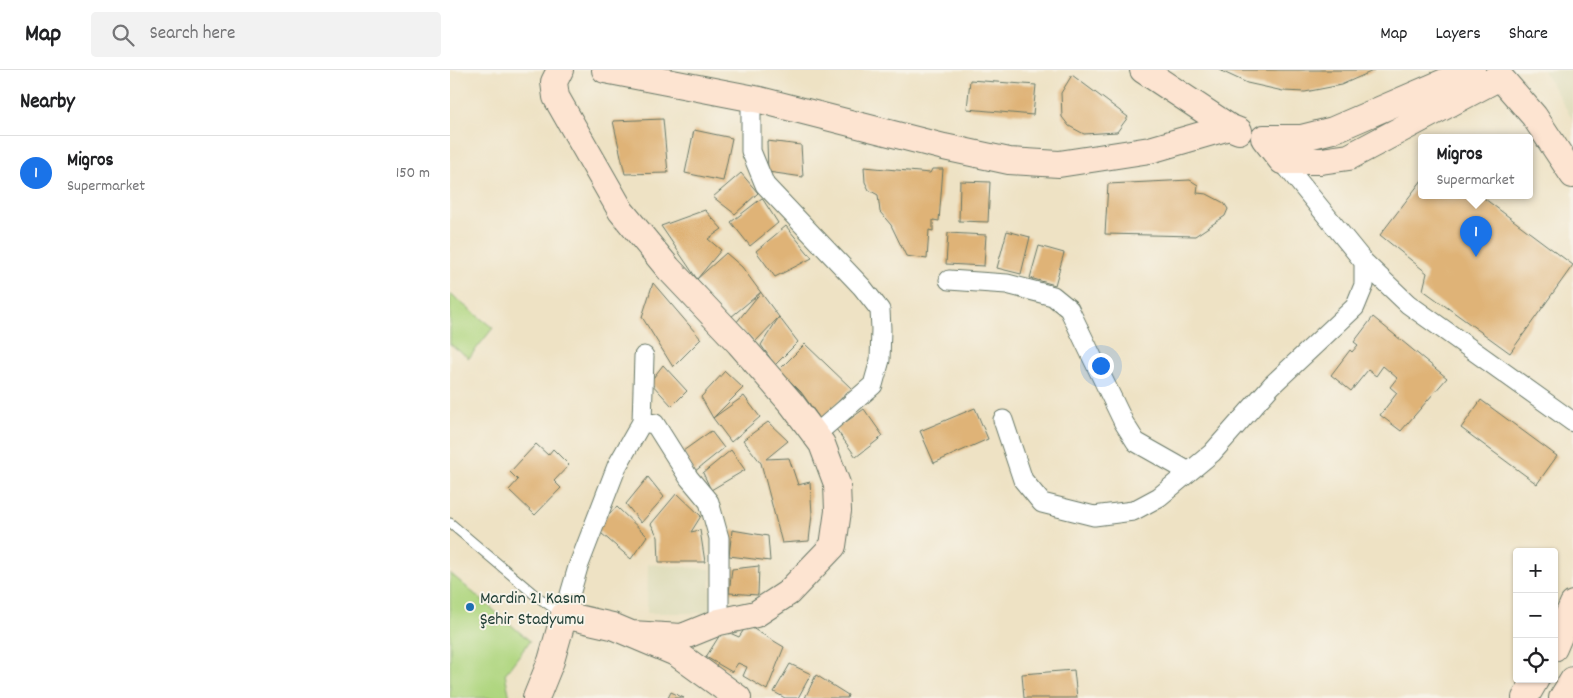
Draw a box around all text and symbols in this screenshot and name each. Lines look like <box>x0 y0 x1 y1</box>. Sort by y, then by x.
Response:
search box <box>91 12 441 57</box>
text: Map <box>25 18 61 52</box>
icon: search <box>109 21 137 49</box>
text: Search here <box>149 21 235 48</box>
text: Map <box>1380 22 1407 47</box>
text: Layers <box>1435 22 1481 47</box>
text: Share <box>1509 22 1548 47</box>
text: Nearby <box>20 88 75 118</box>
popup <box>1418 134 1533 199</box>
text: Migros <box>1436 142 1483 169</box>
text: Migros <box>67 148 113 175</box>
text: 1 <box>34 162 38 185</box>
text: 150 m <box>396 162 430 185</box>
text: Supermarket <box>1436 169 1515 192</box>
text: Supermarket <box>67 175 145 198</box>
pin: 1 <box>1460 216 1492 257</box>
your location <box>1088 353 1114 379</box>
map controls <box>1513 548 1558 683</box>
button: + <box>1513 548 1558 593</box>
place label: Mardin 21 Kasım Şehir Stadyumu <box>480 587 586 633</box>
button: − <box>1513 593 1558 638</box>
marker: Mardin 21 Kasım Şehir Stadyumu <box>464 601 476 613</box>
button: locate <box>1513 638 1558 683</box>

